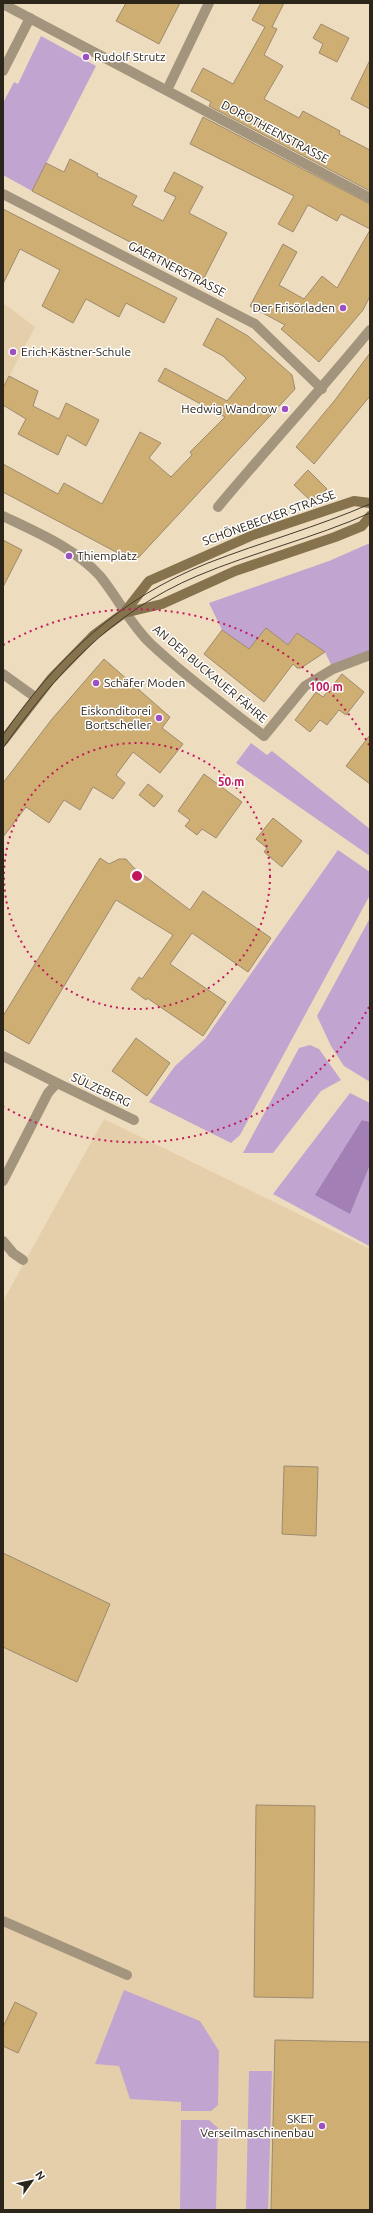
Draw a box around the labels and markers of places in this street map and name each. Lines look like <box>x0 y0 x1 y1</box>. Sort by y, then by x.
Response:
place label: Rudolf Strutz <box>94 50 166 63</box>
marker: Rudolf Strutz <box>81 52 91 62</box>
place label: Der Frisörladen <box>252 301 335 314</box>
marker: Der Frisörladen <box>338 303 348 313</box>
place label: Erich-Kästner-Schule <box>21 345 131 358</box>
marker: Erich-Kästner-Schule <box>8 347 18 357</box>
place label: Hedwig Wandrow <box>181 402 278 415</box>
marker: Hedwig Wandrow <box>280 404 290 414</box>
place label: Thiemplatz <box>77 549 137 562</box>
marker: Thiemplatz <box>64 551 74 561</box>
place label: Schäfer Moden <box>104 676 185 689</box>
marker: Schäfer Moden <box>91 678 101 688</box>
place label: Eiskonditorei Bortscheller <box>81 704 151 731</box>
marker: Eiskonditorei Bortscheller <box>154 713 164 723</box>
centre of rings <box>130 869 144 883</box>
place label: SKET Verseilmaschinenbau <box>200 2112 314 2139</box>
marker: SKET Verseilmaschinenbau <box>317 2121 327 2131</box>

